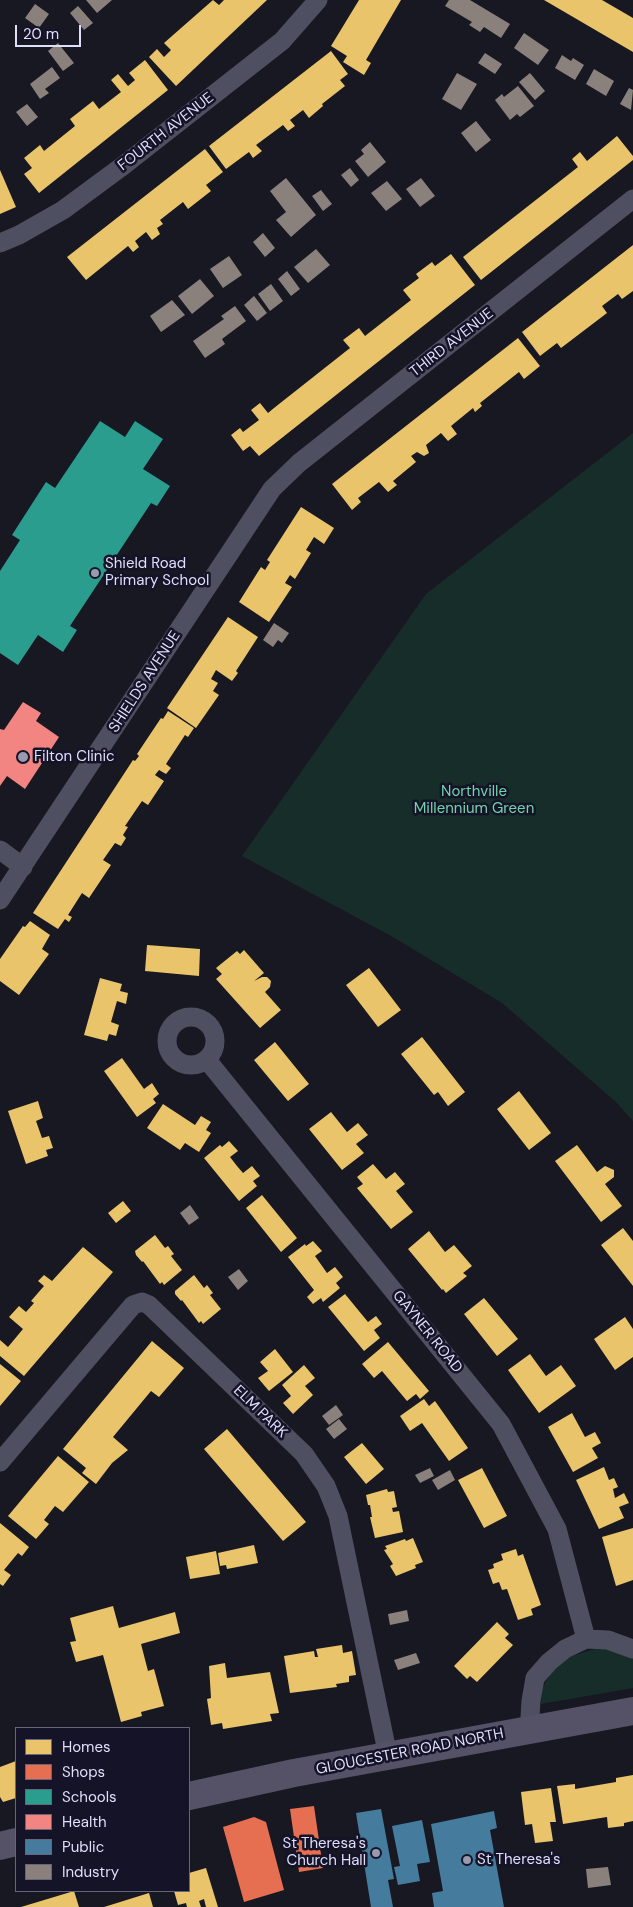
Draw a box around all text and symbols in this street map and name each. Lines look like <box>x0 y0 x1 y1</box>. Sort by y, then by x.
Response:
scale bar <box>18 15 84 47</box>
text: 20 m <box>23 24 59 44</box>
street label: FOURTH AVENUE <box>114 89 218 175</box>
street label: THIRD AVENUE <box>407 305 497 381</box>
place label: Shield Road Primary School <box>105 555 209 590</box>
marker: Shield Road Primary School <box>89 567 101 579</box>
street label: SHIELDS AVENUE <box>105 628 185 736</box>
place label: Filton Clinic <box>34 748 115 766</box>
marker: Filton Clinic <box>16 750 30 764</box>
park label: Northville Millennium Green <box>414 783 534 818</box>
street label: GAYNER ROAD <box>388 1287 466 1377</box>
street label: ELM PARK <box>229 1382 291 1442</box>
street label: GLOUCESTER ROAD NORTH <box>315 1725 505 1779</box>
legend <box>15 1727 190 1892</box>
text: Homes <box>62 1737 111 1757</box>
text: Shops <box>62 1762 105 1782</box>
text: Schools <box>62 1787 117 1807</box>
text: Health <box>62 1812 107 1832</box>
place label: St Theresa's Church Hall <box>282 1835 366 1870</box>
text: Public <box>62 1837 104 1857</box>
marker: St Theresa's Church Hall <box>370 1847 382 1859</box>
place label: St Theresa's <box>477 1851 561 1869</box>
marker: St Theresa's <box>461 1854 473 1866</box>
text: Industry <box>62 1862 119 1882</box>

